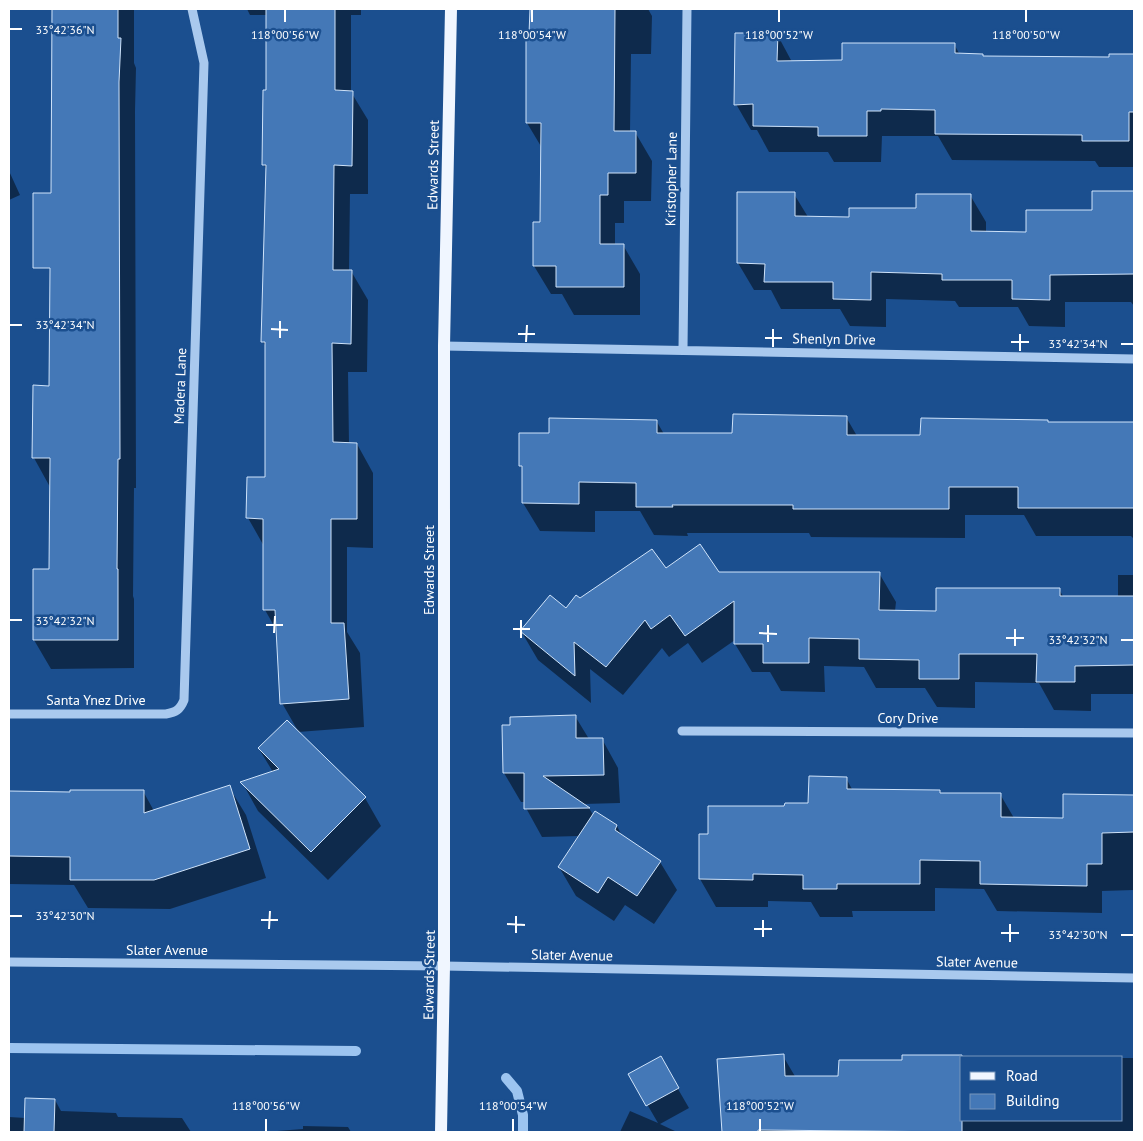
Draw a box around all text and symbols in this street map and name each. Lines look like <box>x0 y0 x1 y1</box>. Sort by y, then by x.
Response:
text: 33°42'36"N <box>35 22 95 37</box>
text: 118°00'56"W <box>251 27 319 42</box>
text: 118°00'54"W <box>498 27 566 42</box>
text: 118°00'52"W <box>745 27 813 42</box>
text: 118°00'50"W <box>992 27 1060 42</box>
street label: Edwards Street <box>423 120 443 210</box>
street label: Kristopher Lane <box>661 132 681 226</box>
text: 33°42'34"N <box>35 317 95 332</box>
street label: Shenlyn Drive <box>792 329 876 349</box>
text: 33°42'34"N <box>1048 336 1108 351</box>
street label: Madera Lane <box>170 347 190 425</box>
street label: Edwards Street <box>420 525 438 615</box>
text: 33°42'32"N <box>35 613 95 628</box>
text: 33°42'32"N <box>1048 632 1108 647</box>
street label: Santa Ynez Drive <box>46 691 146 709</box>
street label: Cory Drive <box>878 709 938 727</box>
text: 33°42'30"N <box>35 908 95 923</box>
text: 33°42'30"N <box>1048 927 1108 942</box>
street label: Edwards Street <box>419 930 439 1020</box>
street label: Slater Avenue <box>126 941 208 959</box>
street label: Slater Avenue <box>531 945 613 965</box>
street label: Slater Avenue <box>936 952 1018 972</box>
legend <box>960 1056 1123 1121</box>
text: Road <box>1006 1066 1038 1085</box>
text: Building <box>1006 1091 1060 1110</box>
text: 118°00'56"W <box>232 1098 300 1113</box>
text: 118°00'54"W <box>479 1098 547 1113</box>
text: 118°00'52"W <box>726 1098 794 1113</box>

